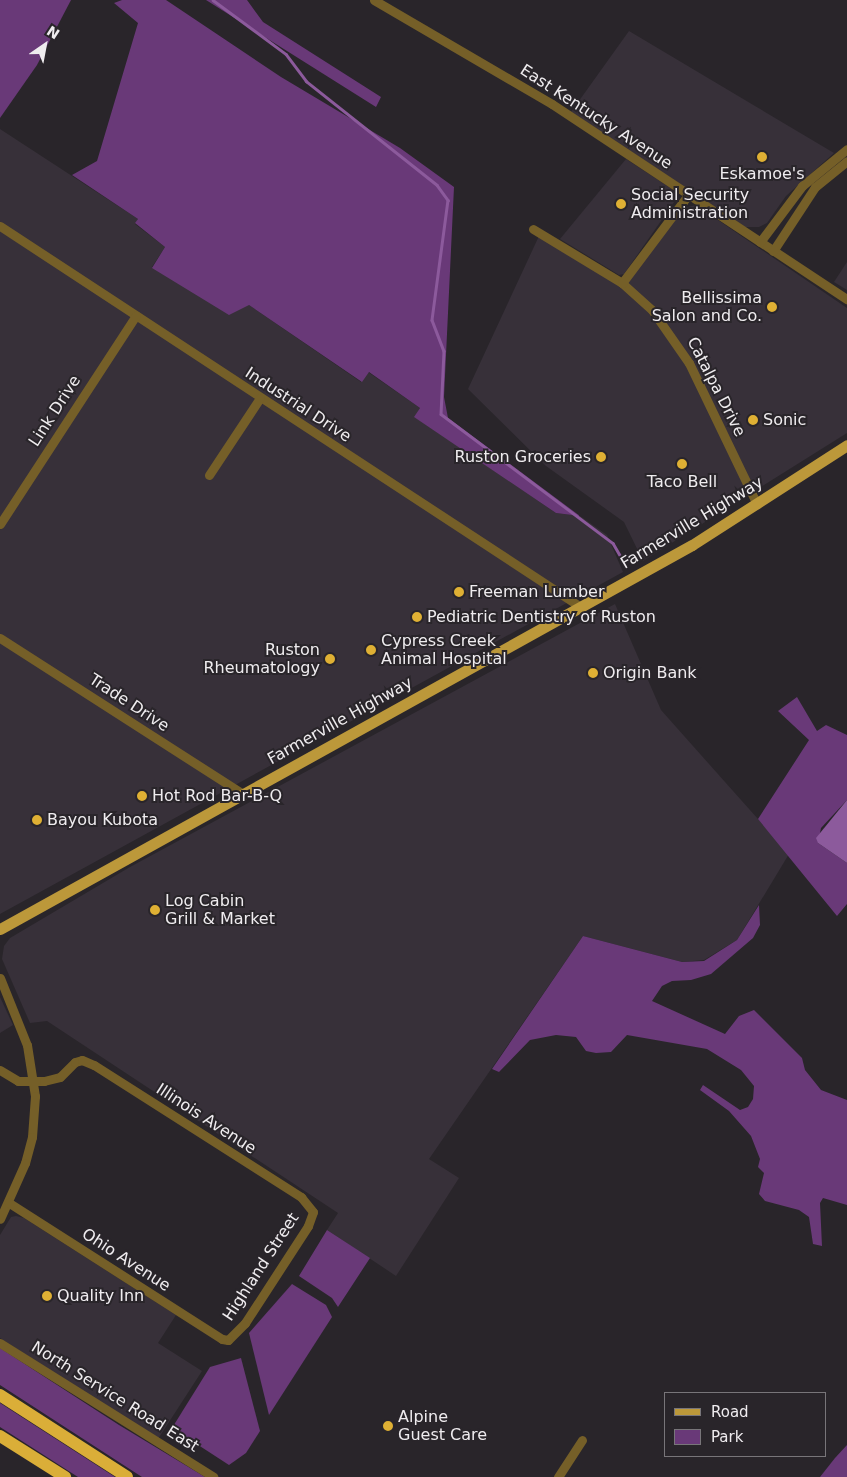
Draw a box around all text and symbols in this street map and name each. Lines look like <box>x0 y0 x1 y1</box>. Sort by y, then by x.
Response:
north arrow <box>20 20 70 70</box>
text: N <box>44 23 62 42</box>
street label: East Kentucky Avenue <box>516 61 676 173</box>
marker: Eskamoe's <box>756 151 768 163</box>
place label: Eskamoe's <box>719 164 805 184</box>
place label: Social Security Administration <box>631 185 749 223</box>
marker: Social Security Administration <box>615 198 627 210</box>
place label: Bellissima Salon and Co. <box>652 288 762 326</box>
marker: Bellissima Salon and Co. <box>766 301 778 313</box>
street label: Catalpa Drive <box>683 334 749 440</box>
street label: Industrial Drive <box>241 364 355 446</box>
street label: Link Drive <box>25 372 85 450</box>
place label: Sonic <box>763 410 806 430</box>
marker: Sonic <box>747 414 759 426</box>
place label: Ruston Groceries <box>455 447 591 467</box>
marker: Ruston Groceries <box>595 451 607 463</box>
marker: Taco Bell <box>676 458 688 470</box>
place label: Taco Bell <box>647 472 717 492</box>
street label: Farmerville Highway <box>617 473 767 573</box>
place label: Freeman Lumber <box>469 582 605 602</box>
marker: Freeman Lumber <box>453 586 465 598</box>
place label: Pediatric Dentistry of Ruston <box>427 607 656 627</box>
marker: Pediatric Dentistry of Ruston <box>411 611 423 623</box>
place label: Cypress Creek Animal Hospital <box>381 631 507 669</box>
place label: Ruston Rheumatology <box>203 640 320 678</box>
marker: Cypress Creek Animal Hospital <box>365 644 377 656</box>
marker: Ruston Rheumatology <box>324 653 336 665</box>
place label: Origin Bank <box>603 663 697 683</box>
marker: Origin Bank <box>587 667 599 679</box>
street label: Trade Drive <box>85 670 173 736</box>
street label: Farmerville Highway <box>264 673 416 769</box>
place label: Hot Rod Bar-B-Q <box>152 786 282 806</box>
marker: Hot Rod Bar-B-Q <box>136 790 148 802</box>
place label: Bayou Kubota <box>47 810 158 830</box>
marker: Bayou Kubota <box>31 814 43 826</box>
place label: Log Cabin Grill & Market <box>165 891 275 929</box>
marker: Log Cabin Grill & Market <box>149 904 161 916</box>
street label: Illinois Avenue <box>152 1080 260 1158</box>
street label: Highland Street <box>219 1209 303 1325</box>
street label: Ohio Avenue <box>78 1224 174 1296</box>
place label: Quality Inn <box>57 1286 144 1306</box>
marker: Quality Inn <box>41 1290 53 1302</box>
street label: North Service Road East <box>28 1338 202 1456</box>
legend <box>664 1392 827 1457</box>
text: Road <box>711 1403 749 1421</box>
place label: Alpine Guest Care <box>398 1407 487 1445</box>
marker: Alpine Guest Care <box>382 1420 394 1432</box>
text: Park <box>711 1428 743 1446</box>

